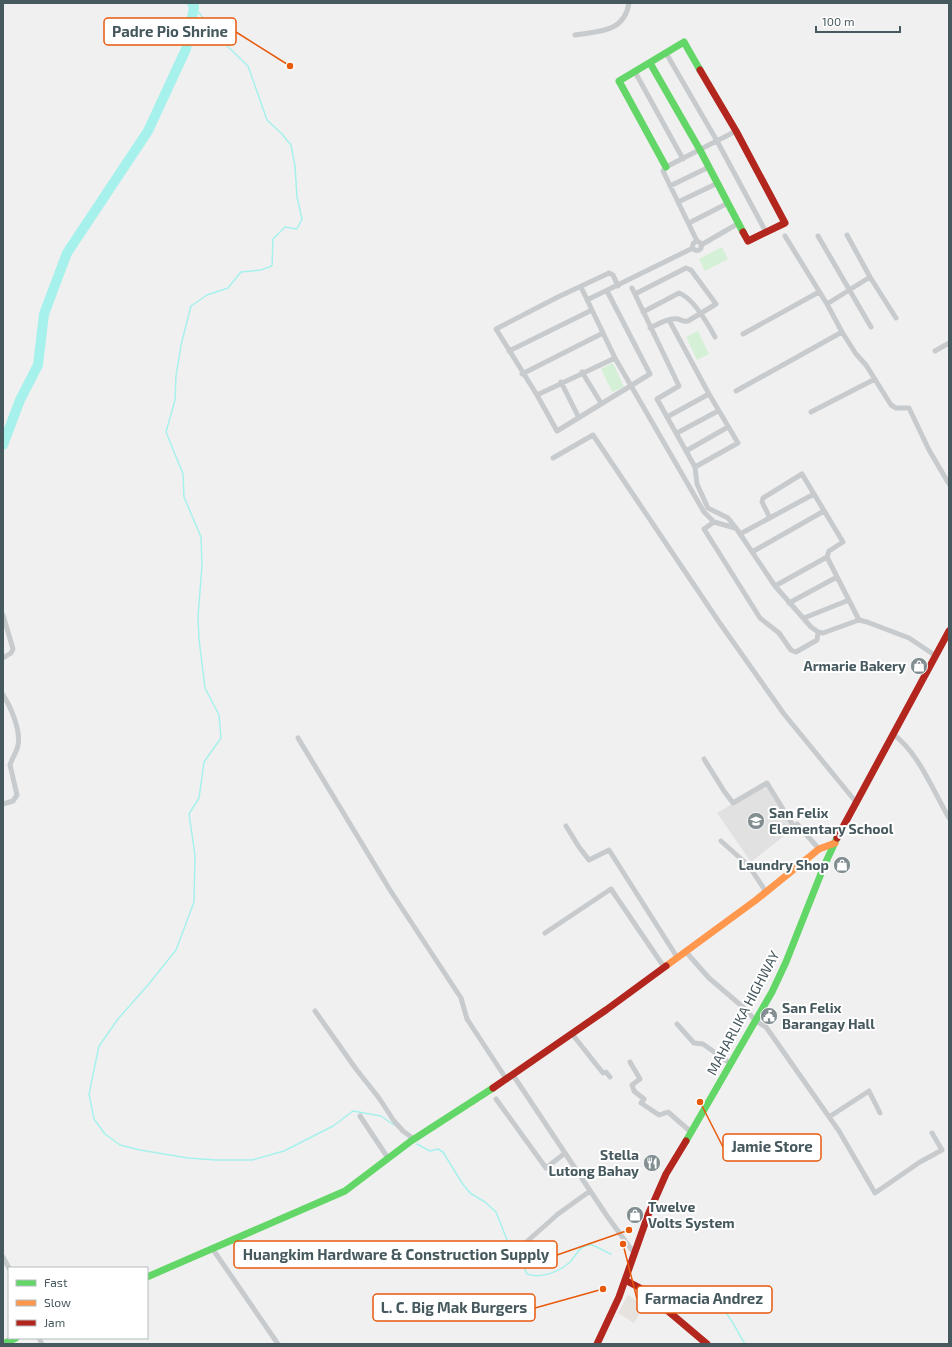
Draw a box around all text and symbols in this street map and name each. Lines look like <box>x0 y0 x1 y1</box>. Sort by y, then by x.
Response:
scale bar <box>816 8 900 34</box>
text: 100 m <box>822 14 854 28</box>
callout: Padre Pio Shrine <box>104 18 236 45</box>
text: Padre Pio Shrine <box>112 22 228 40</box>
shop icon: Armarie Bakery <box>909 656 929 676</box>
place label: Armarie Bakery <box>803 657 906 674</box>
place label: San Felix Elementary School <box>769 804 894 837</box>
school or university icon: San Felix Elementary School <box>746 811 766 831</box>
shop icon: Laundry Shop <box>832 855 852 875</box>
place label: Laundry Shop <box>739 856 829 873</box>
street label: MAHARLIKA HIGHWAY <box>703 948 783 1078</box>
place label: San Felix Barangay Hall <box>782 999 875 1032</box>
public building icon: San Felix Barangay Hall <box>759 1006 779 1026</box>
callout: Jamie Store <box>723 1134 821 1161</box>
text: Jamie Store <box>731 1137 813 1155</box>
place label: Stella Lutong Bahay <box>548 1146 639 1179</box>
restaurant icon: Stella Lutong Bahay <box>642 1153 662 1173</box>
place label: Twelve Volts System <box>648 1198 735 1231</box>
shop icon: Twelve Volts System <box>625 1205 645 1225</box>
callout: Huangkim Hardware & Construction Supply <box>234 1241 557 1268</box>
text: Huangkim Hardware & Construction Supply <box>243 1245 550 1264</box>
legend <box>8 1267 148 1339</box>
text: Fast <box>44 1275 68 1289</box>
callout: Farmacia Andrez <box>637 1286 772 1313</box>
text: Farmacia Andrez <box>645 1289 763 1307</box>
callout: L. C. Big Mak Burgers <box>373 1294 535 1321</box>
text: Slow <box>44 1295 71 1309</box>
text: L. C. Big Mak Burgers <box>381 1298 527 1316</box>
text: Jam <box>44 1315 65 1329</box>

